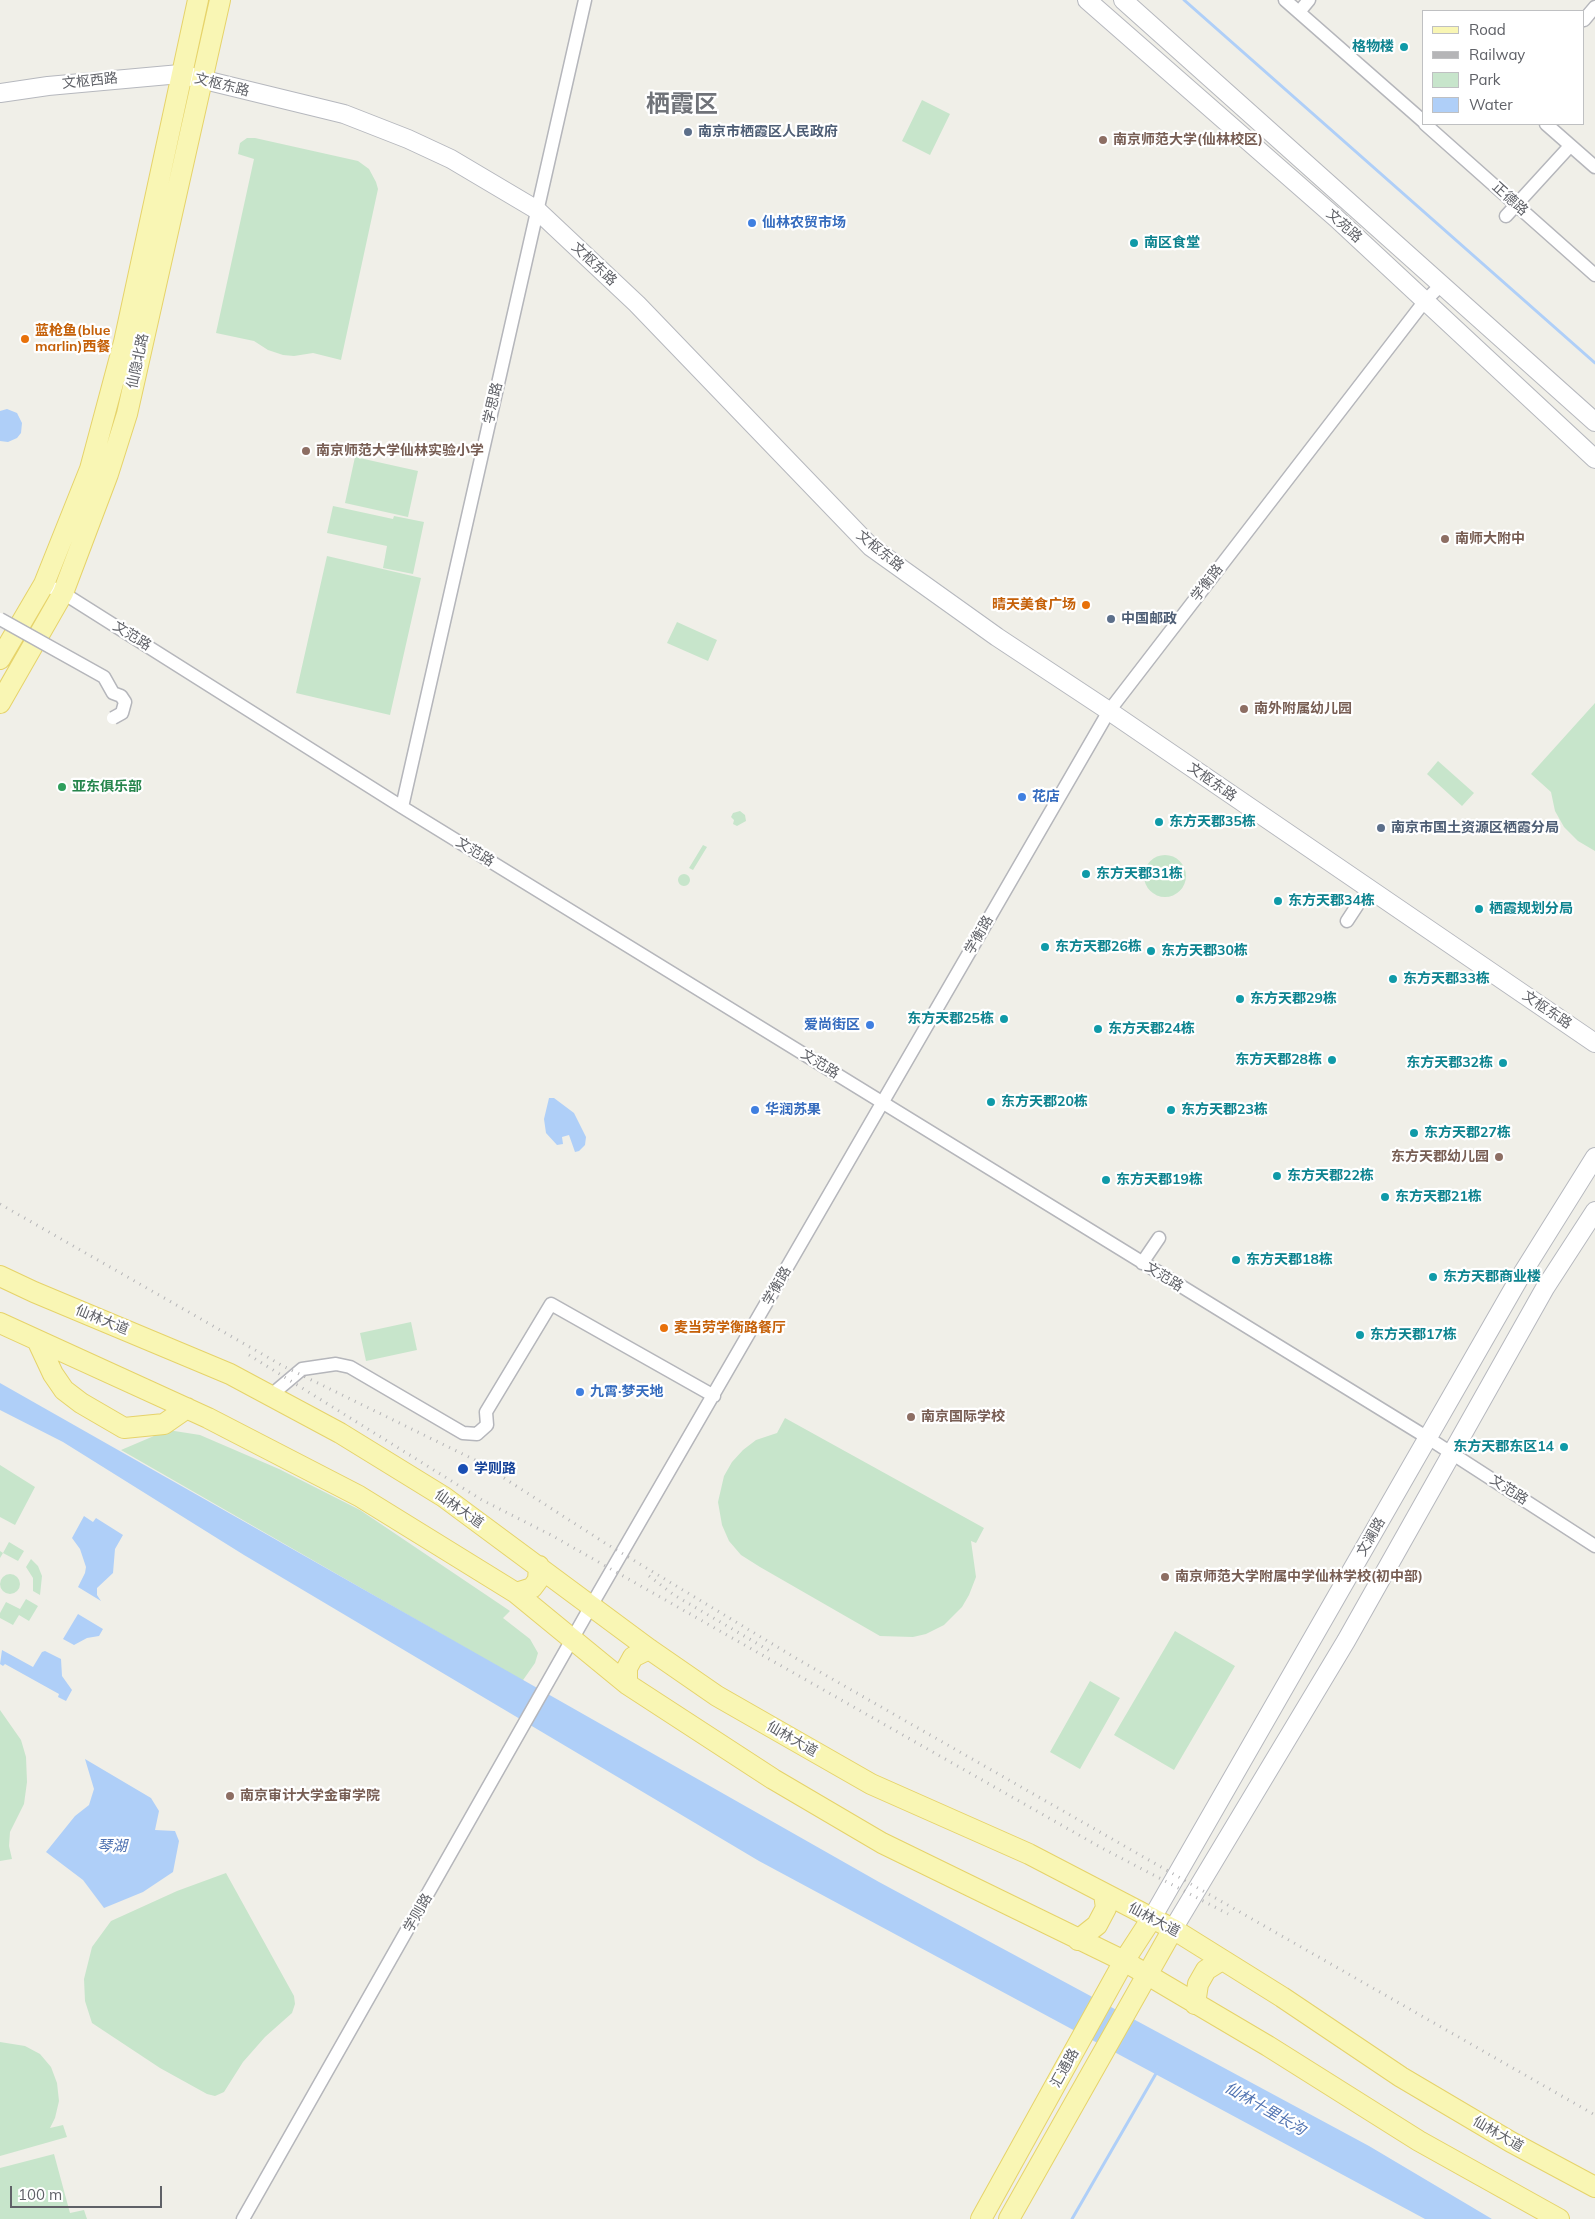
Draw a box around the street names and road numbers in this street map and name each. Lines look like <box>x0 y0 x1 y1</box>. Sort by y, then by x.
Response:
street label: 文枢西路 <box>61 70 119 92</box>
street label: 文枢东路 <box>193 70 251 100</box>
street label: 正德路 <box>1489 179 1531 219</box>
street label: 文苑路 <box>1323 206 1365 246</box>
street label: 文枢东路 <box>568 239 620 289</box>
street label: 仙隐北路 <box>124 332 152 390</box>
street label: 学思路 <box>480 381 506 425</box>
street label: 文枢东路 <box>853 527 907 575</box>
street label: 学衡路 <box>1187 561 1227 605</box>
street label: 文范路 <box>110 618 154 654</box>
street label: 文枢东路 <box>1184 759 1240 805</box>
street label: 文范路 <box>453 834 497 870</box>
street label: 学衡路 <box>961 913 997 957</box>
street label: 文枢东路 <box>1519 987 1575 1033</box>
street label: 文范路 <box>798 1046 842 1082</box>
street label: 文范路 <box>1142 1259 1186 1295</box>
street label: 学衡路 <box>759 1264 795 1308</box>
street label: 仙林大道 <box>73 1302 131 1338</box>
street label: 文范路 <box>1487 1472 1531 1508</box>
street label: 仙林大道 <box>431 1486 487 1532</box>
street label: 文澜路 <box>1353 1515 1389 1559</box>
street label: 仙林大道 <box>764 1718 820 1760</box>
street label: 学则路 <box>400 1891 436 1935</box>
street label: 仙林大道 <box>1125 1899 1183 1941</box>
street label: 汇通路 <box>1047 2046 1083 2090</box>
street label: 仙林大道 <box>1470 2113 1526 2155</box>

